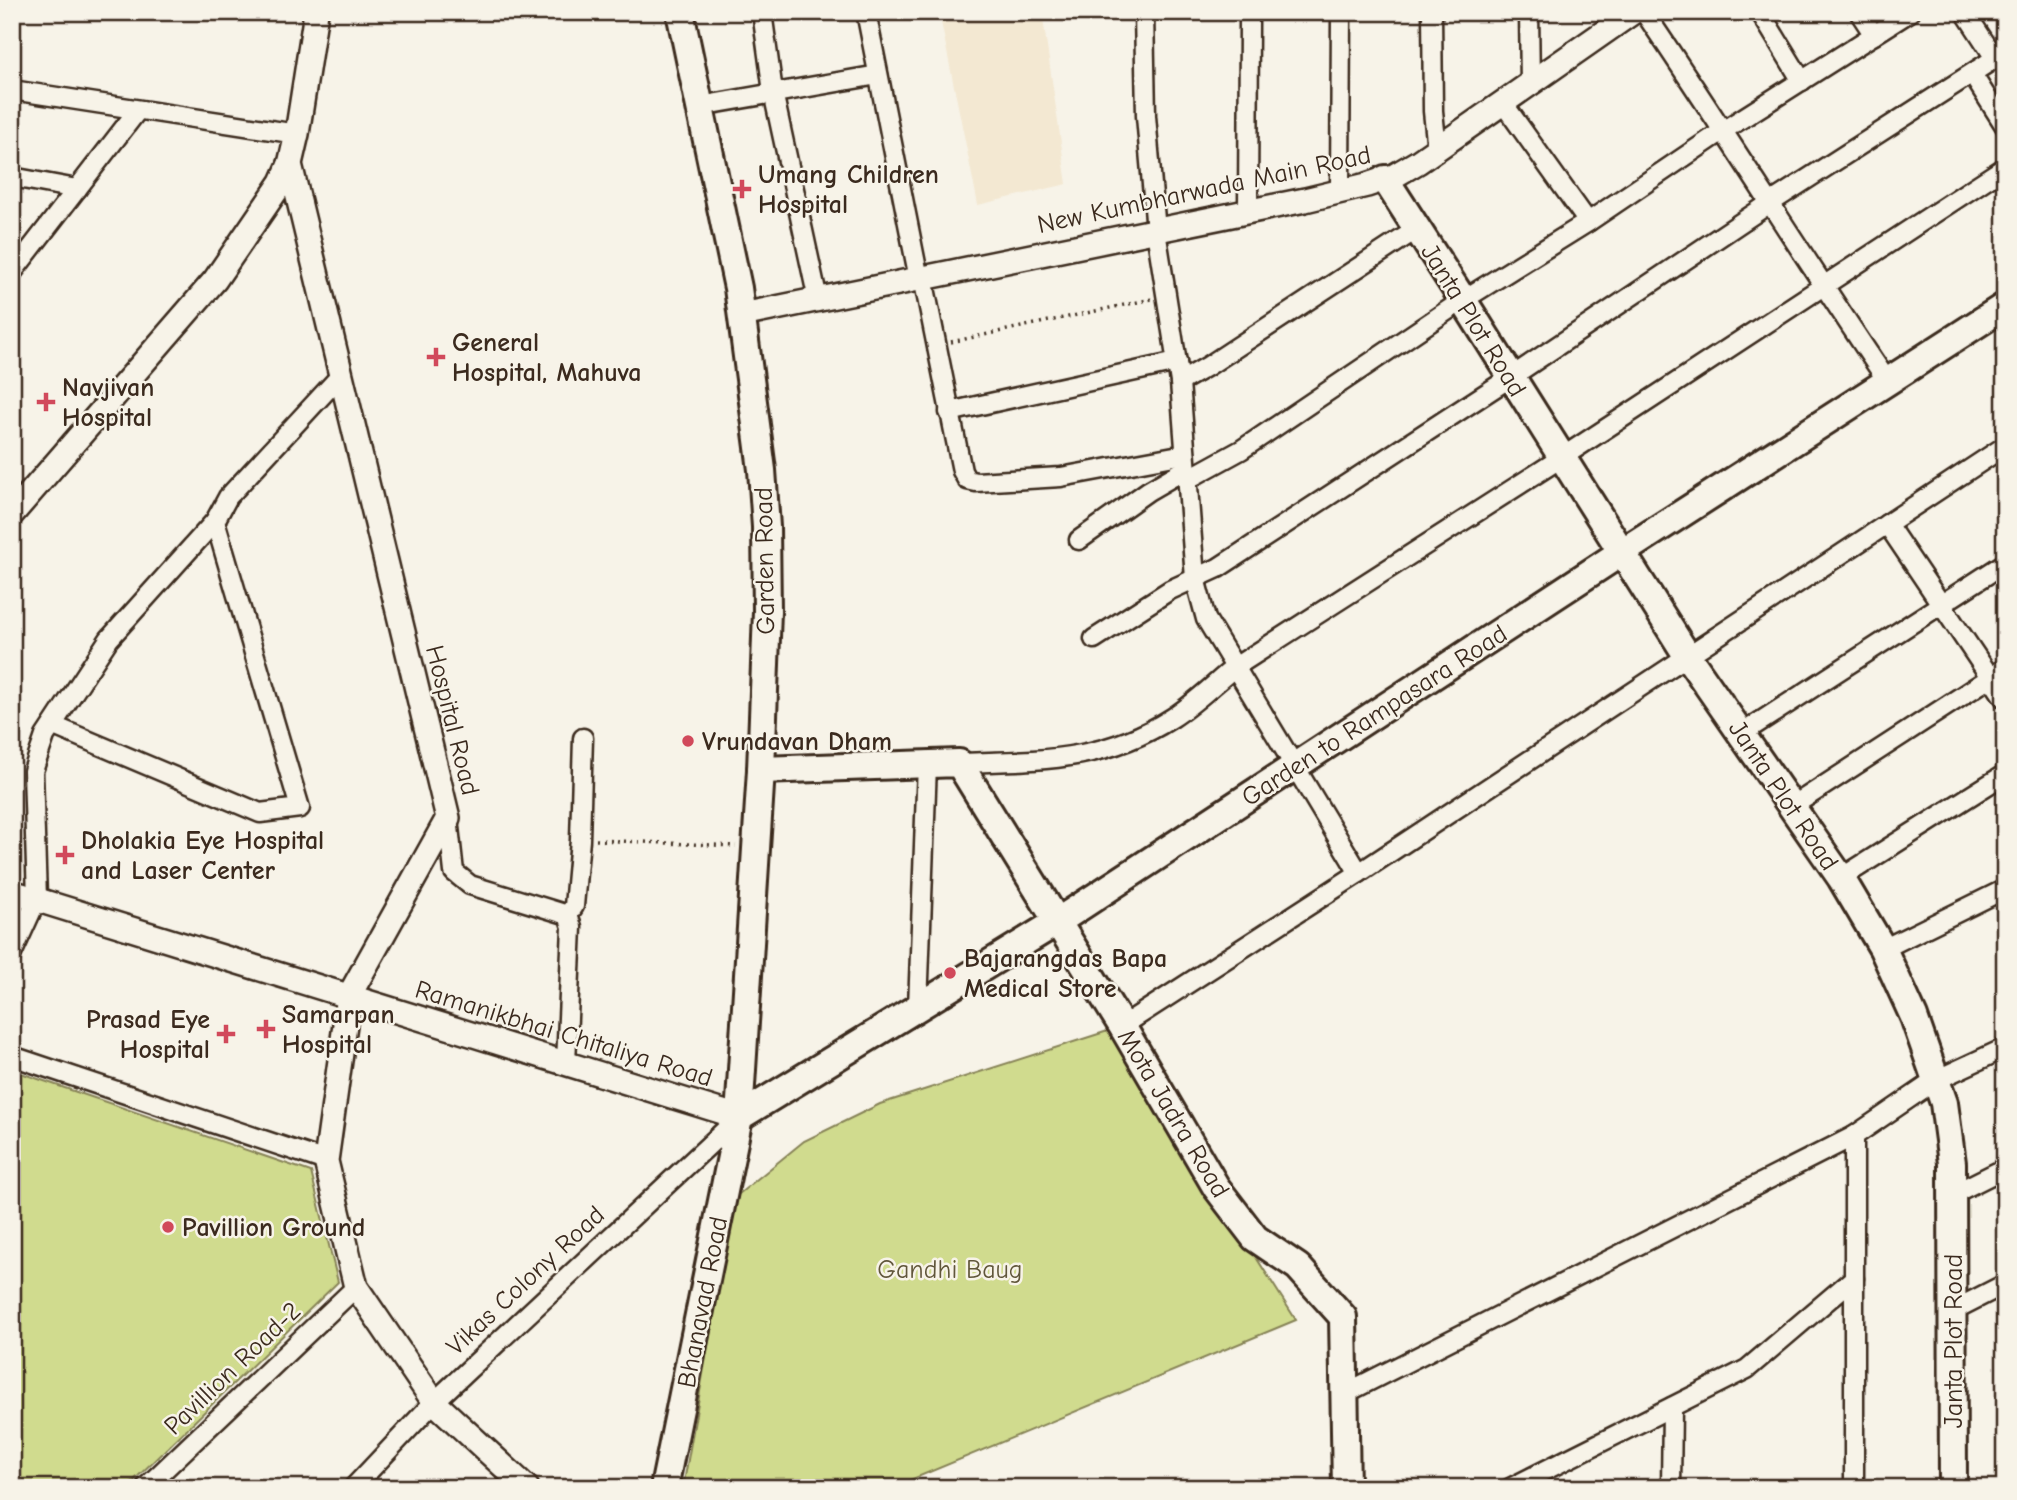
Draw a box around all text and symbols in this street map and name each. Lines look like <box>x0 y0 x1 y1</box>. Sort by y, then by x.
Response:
street label: New Kumbharwada Main Road <box>1035 140 1374 240</box>
place label: Umang Children Hospital <box>758 160 939 220</box>
marker: Umang Children Hospital <box>732 179 752 199</box>
street label: Janta Plot Road <box>1414 239 1532 402</box>
place label: General Hospital, Mahuva <box>452 328 642 388</box>
marker: General Hospital, Mahuva <box>426 347 446 367</box>
place label: Navjivan Hospital <box>62 373 154 433</box>
marker: Navjivan Hospital <box>36 392 56 412</box>
street label: Garden Road <box>749 487 781 635</box>
street label: Garden to Rampasara Road <box>1236 619 1513 813</box>
street label: Hospital Road <box>419 642 485 798</box>
street label: Janta Plot Road <box>1722 715 1844 876</box>
place label: Vrundavan Dham <box>702 727 892 757</box>
marker: Vrundavan Dham <box>680 733 696 749</box>
place label: Dholakia Eye Hospital and Laser Center <box>81 826 324 886</box>
marker: Dholakia Eye Hospital and Laser Center <box>55 845 75 865</box>
place label: Bajarangdas Bapa Medical Store <box>964 944 1167 1004</box>
marker: Bajarangdas Bapa Medical Store <box>942 965 958 981</box>
street label: Ramanikbhai Chitaliya Road <box>411 974 716 1094</box>
place label: Samarpan Hospital <box>282 1000 395 1060</box>
place label: Prasad Eye Hospital <box>86 1005 210 1065</box>
marker: Samarpan Hospital <box>256 1019 276 1039</box>
marker: Prasad Eye Hospital <box>216 1024 236 1044</box>
street label: Mota Jadra Road <box>1111 1024 1235 1203</box>
street label: Vikas Colony Road <box>441 1200 611 1362</box>
place label: Pavillion Ground <box>182 1213 365 1243</box>
street label: Bhanavad Road <box>672 1214 734 1390</box>
marker: Pavillion Ground <box>160 1219 176 1235</box>
street label: Janta Plot Road <box>1939 1254 1969 1428</box>
park label: Gandhi Baug <box>877 1255 1023 1285</box>
street label: Pavillion Road-2 <box>158 1296 307 1441</box>

